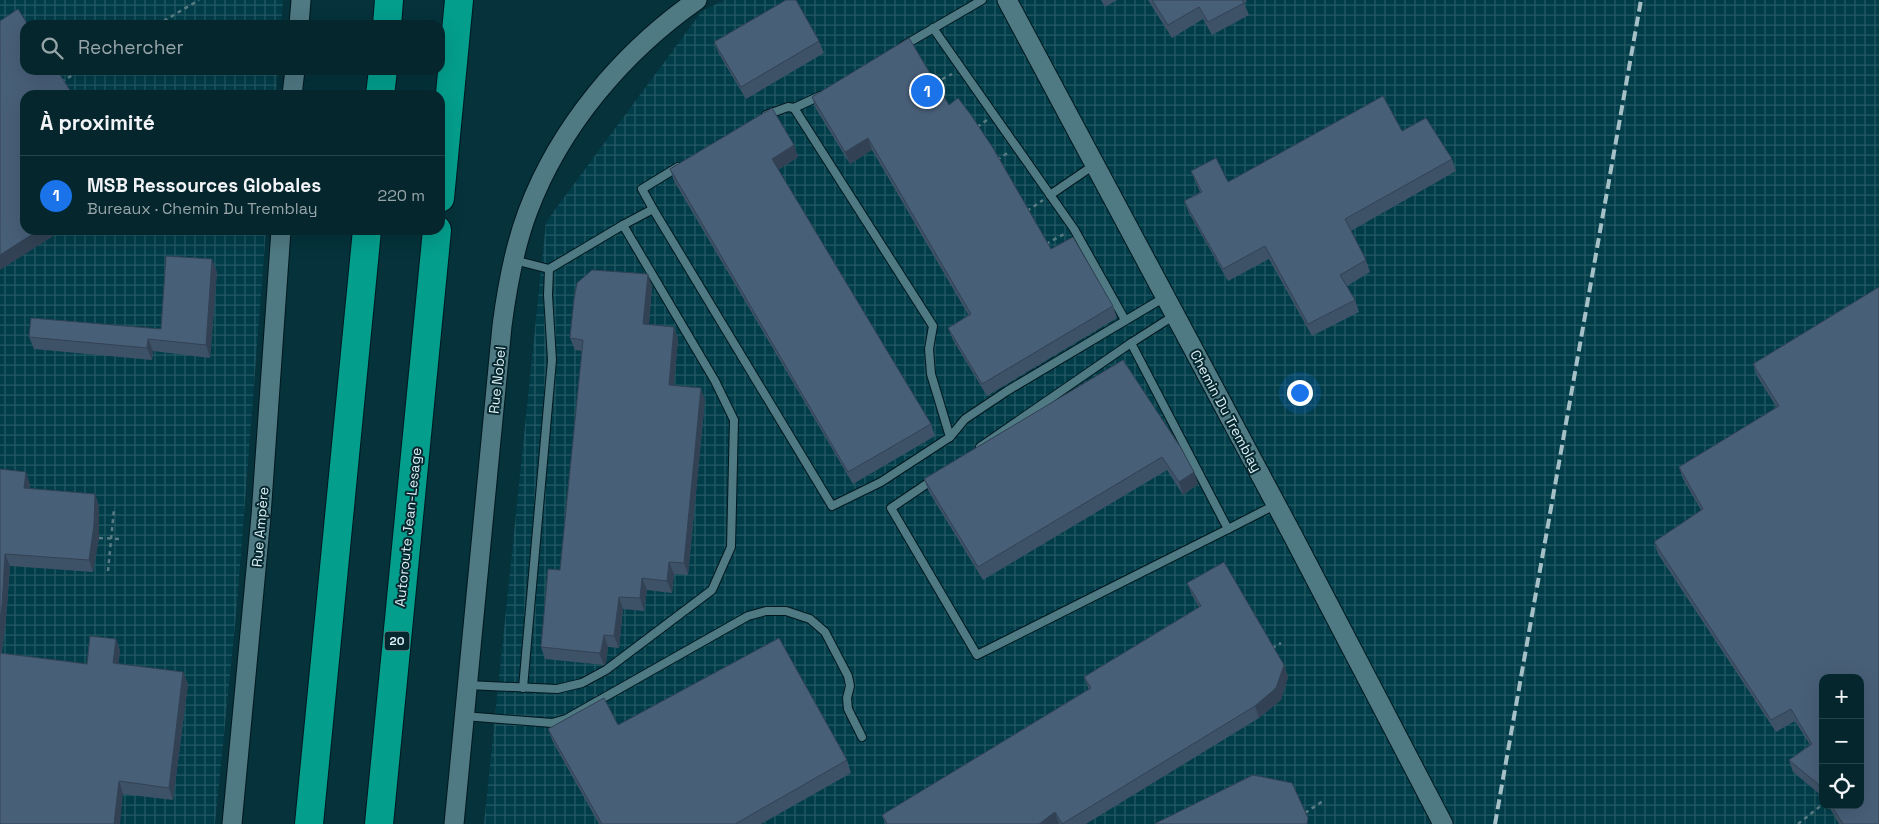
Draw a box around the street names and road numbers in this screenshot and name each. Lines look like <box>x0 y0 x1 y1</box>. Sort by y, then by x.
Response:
street label: Rue Nobel <box>484 345 510 415</box>
street label: Chemin Du Tremblay <box>1186 347 1266 475</box>
street label: Autoroute Jean-Lesage <box>391 446 425 608</box>
street label: Rue Ampère <box>248 486 272 568</box>
road number: 20 <box>384 631 410 650</box>

